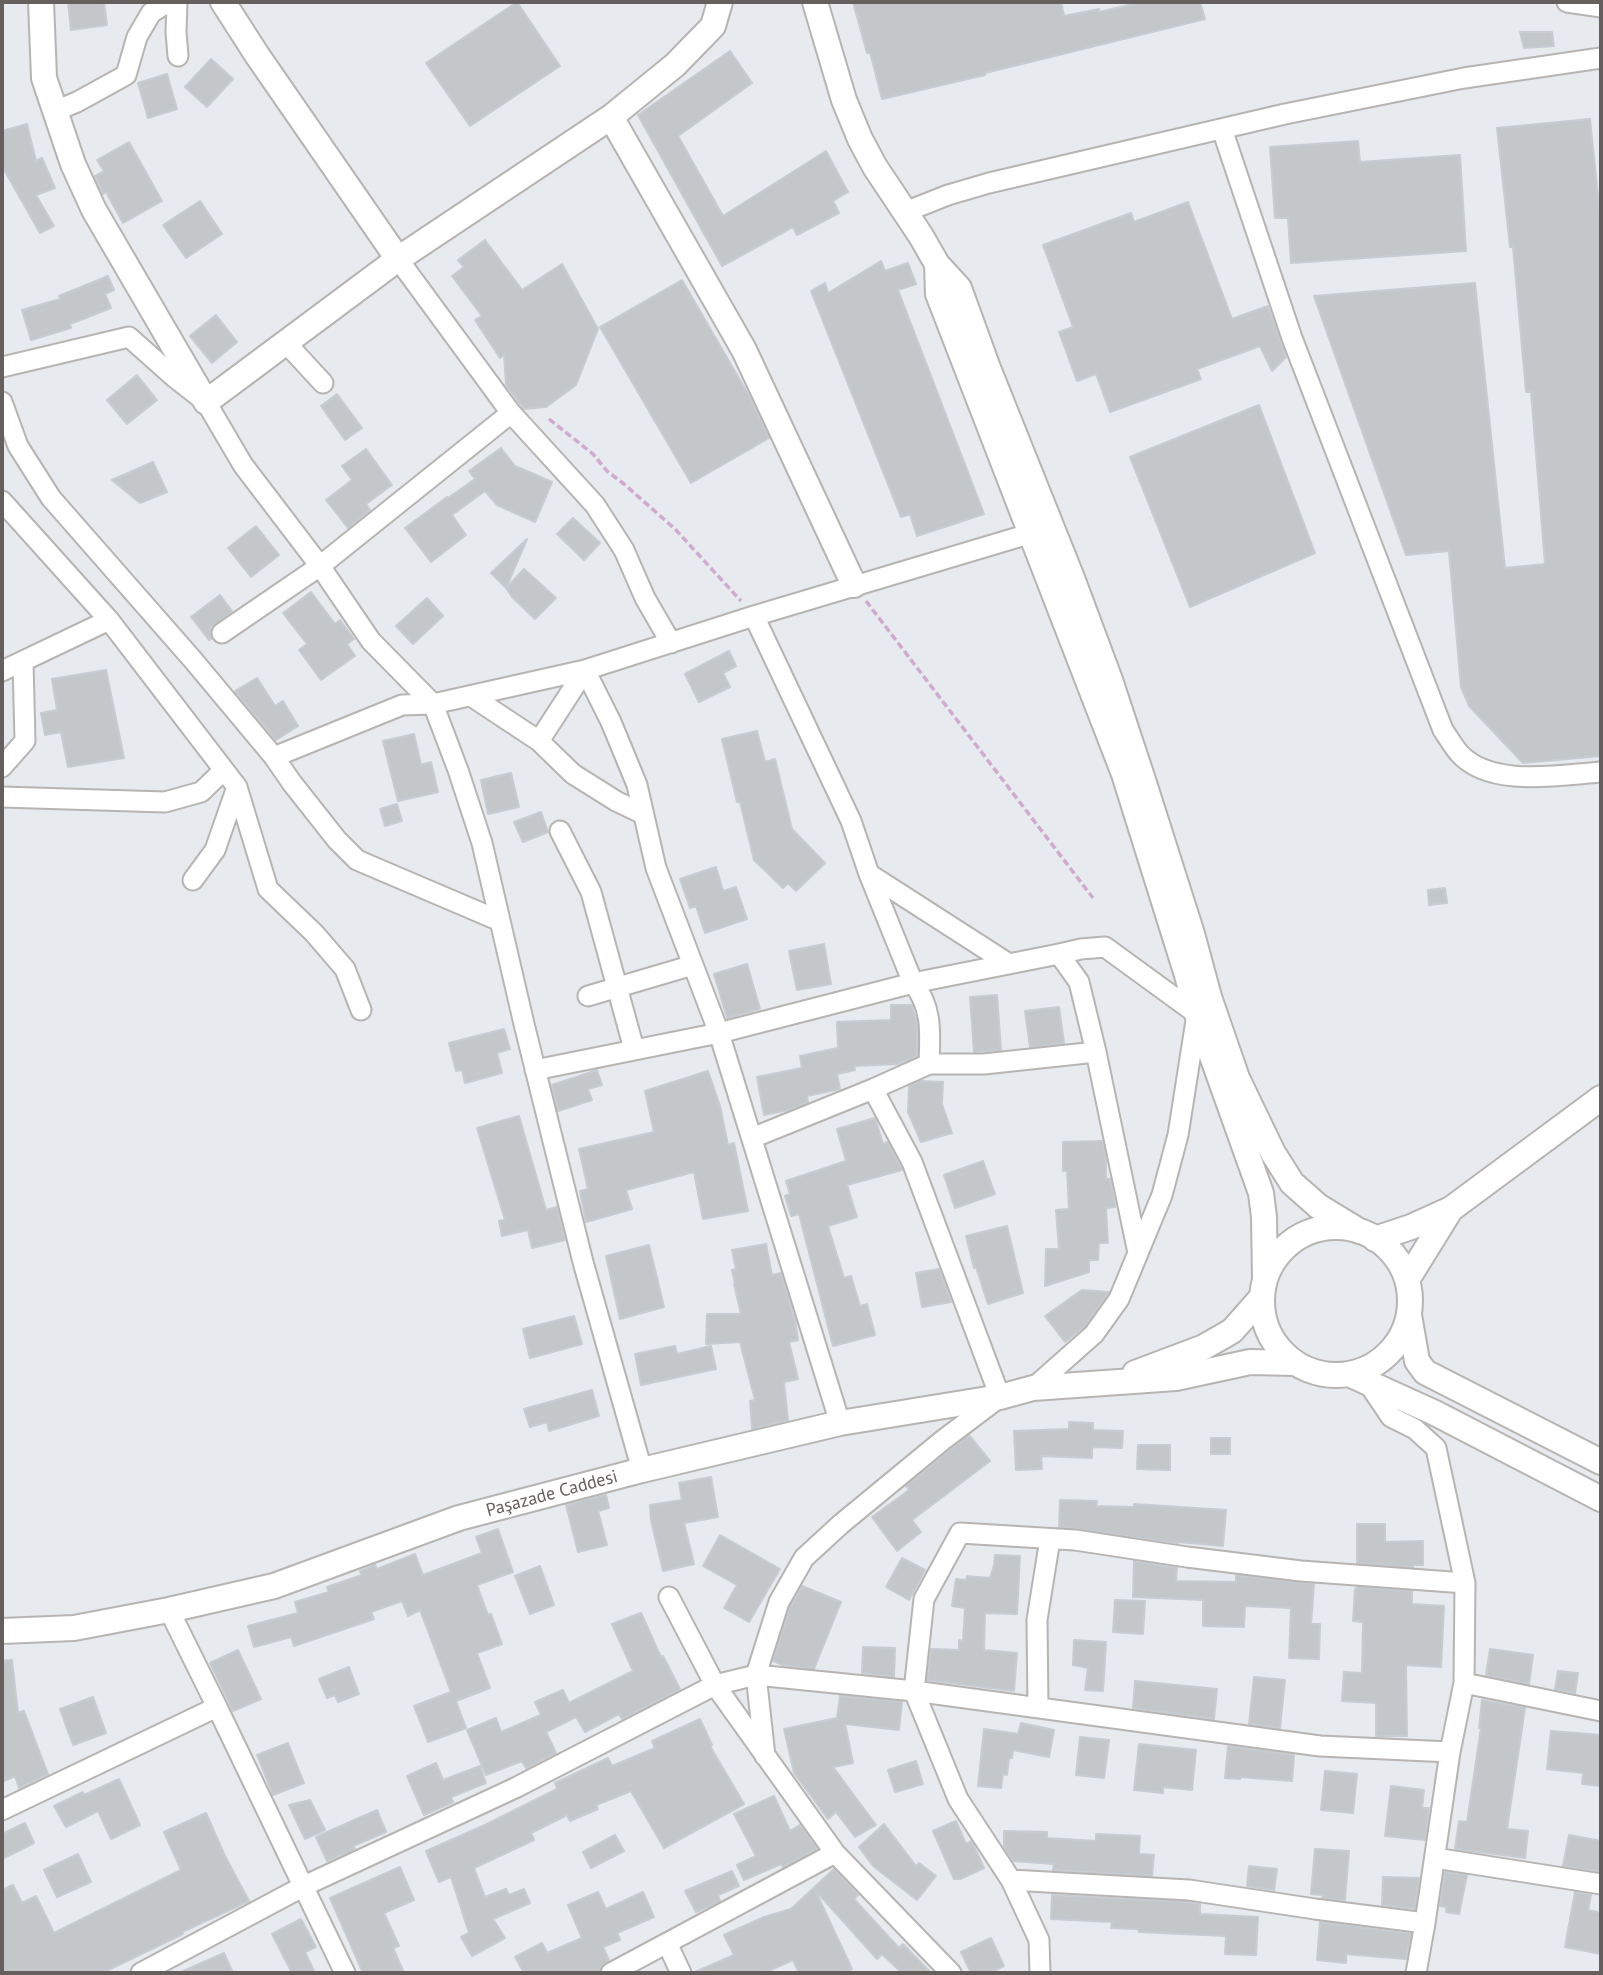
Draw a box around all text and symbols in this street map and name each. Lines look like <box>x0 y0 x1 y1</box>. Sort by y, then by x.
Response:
street label: Paşazade Caddesi <box>484 1466 620 1522</box>

